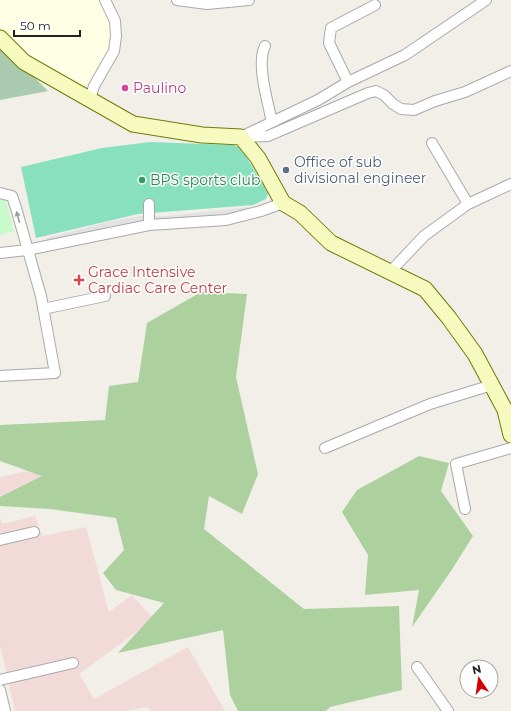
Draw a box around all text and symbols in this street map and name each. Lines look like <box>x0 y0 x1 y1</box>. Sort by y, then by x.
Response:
scale bar <box>14 12 80 38</box>
text: 50 m <box>20 18 51 33</box>
place label: Paulino <box>133 79 187 97</box>
marker: Paulino <box>120 83 130 93</box>
place label: Office of sub divisional engineer <box>294 153 427 187</box>
marker: Office of sub divisional engineer <box>281 165 291 175</box>
place label: BPS sports club <box>150 171 260 189</box>
marker: BPS sports club <box>137 175 147 185</box>
one-way arrow <box>15 211 21 223</box>
place label: Grace Intensive Cardiac Care Center <box>88 263 228 297</box>
marker: Grace Intensive Cardiac Care Center <box>73 274 85 286</box>
north arrow <box>459 659 499 699</box>
text: N <box>471 661 483 677</box>

